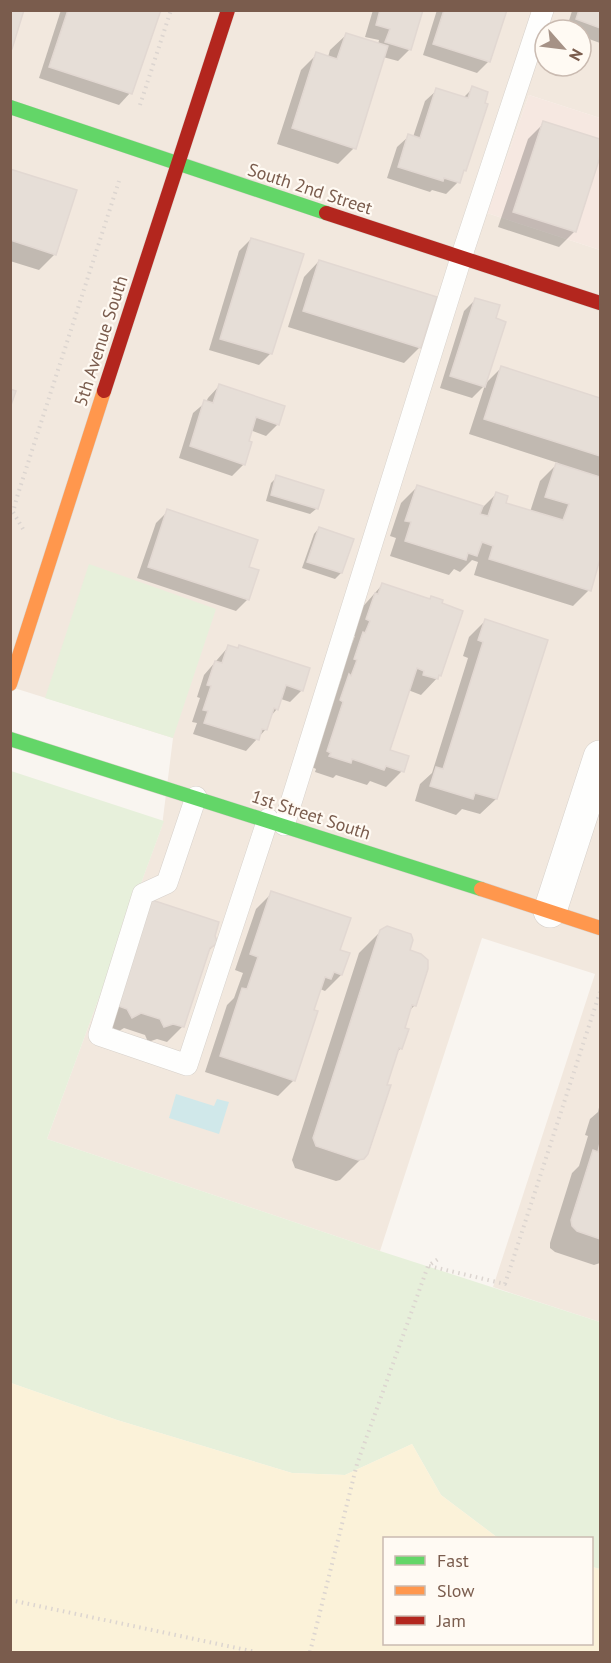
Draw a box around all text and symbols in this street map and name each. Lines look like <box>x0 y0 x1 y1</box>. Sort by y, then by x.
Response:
north arrow <box>533 18 593 78</box>
text: N <box>565 46 588 64</box>
street label: South 2nd Street <box>245 158 375 220</box>
street label: 5th Avenue South <box>69 273 132 409</box>
street label: 1st Street South <box>249 784 374 845</box>
legend <box>383 1537 593 1645</box>
text: Fast <box>437 1549 469 1572</box>
text: Slow <box>437 1579 475 1602</box>
text: Jam <box>436 1609 466 1632</box>

